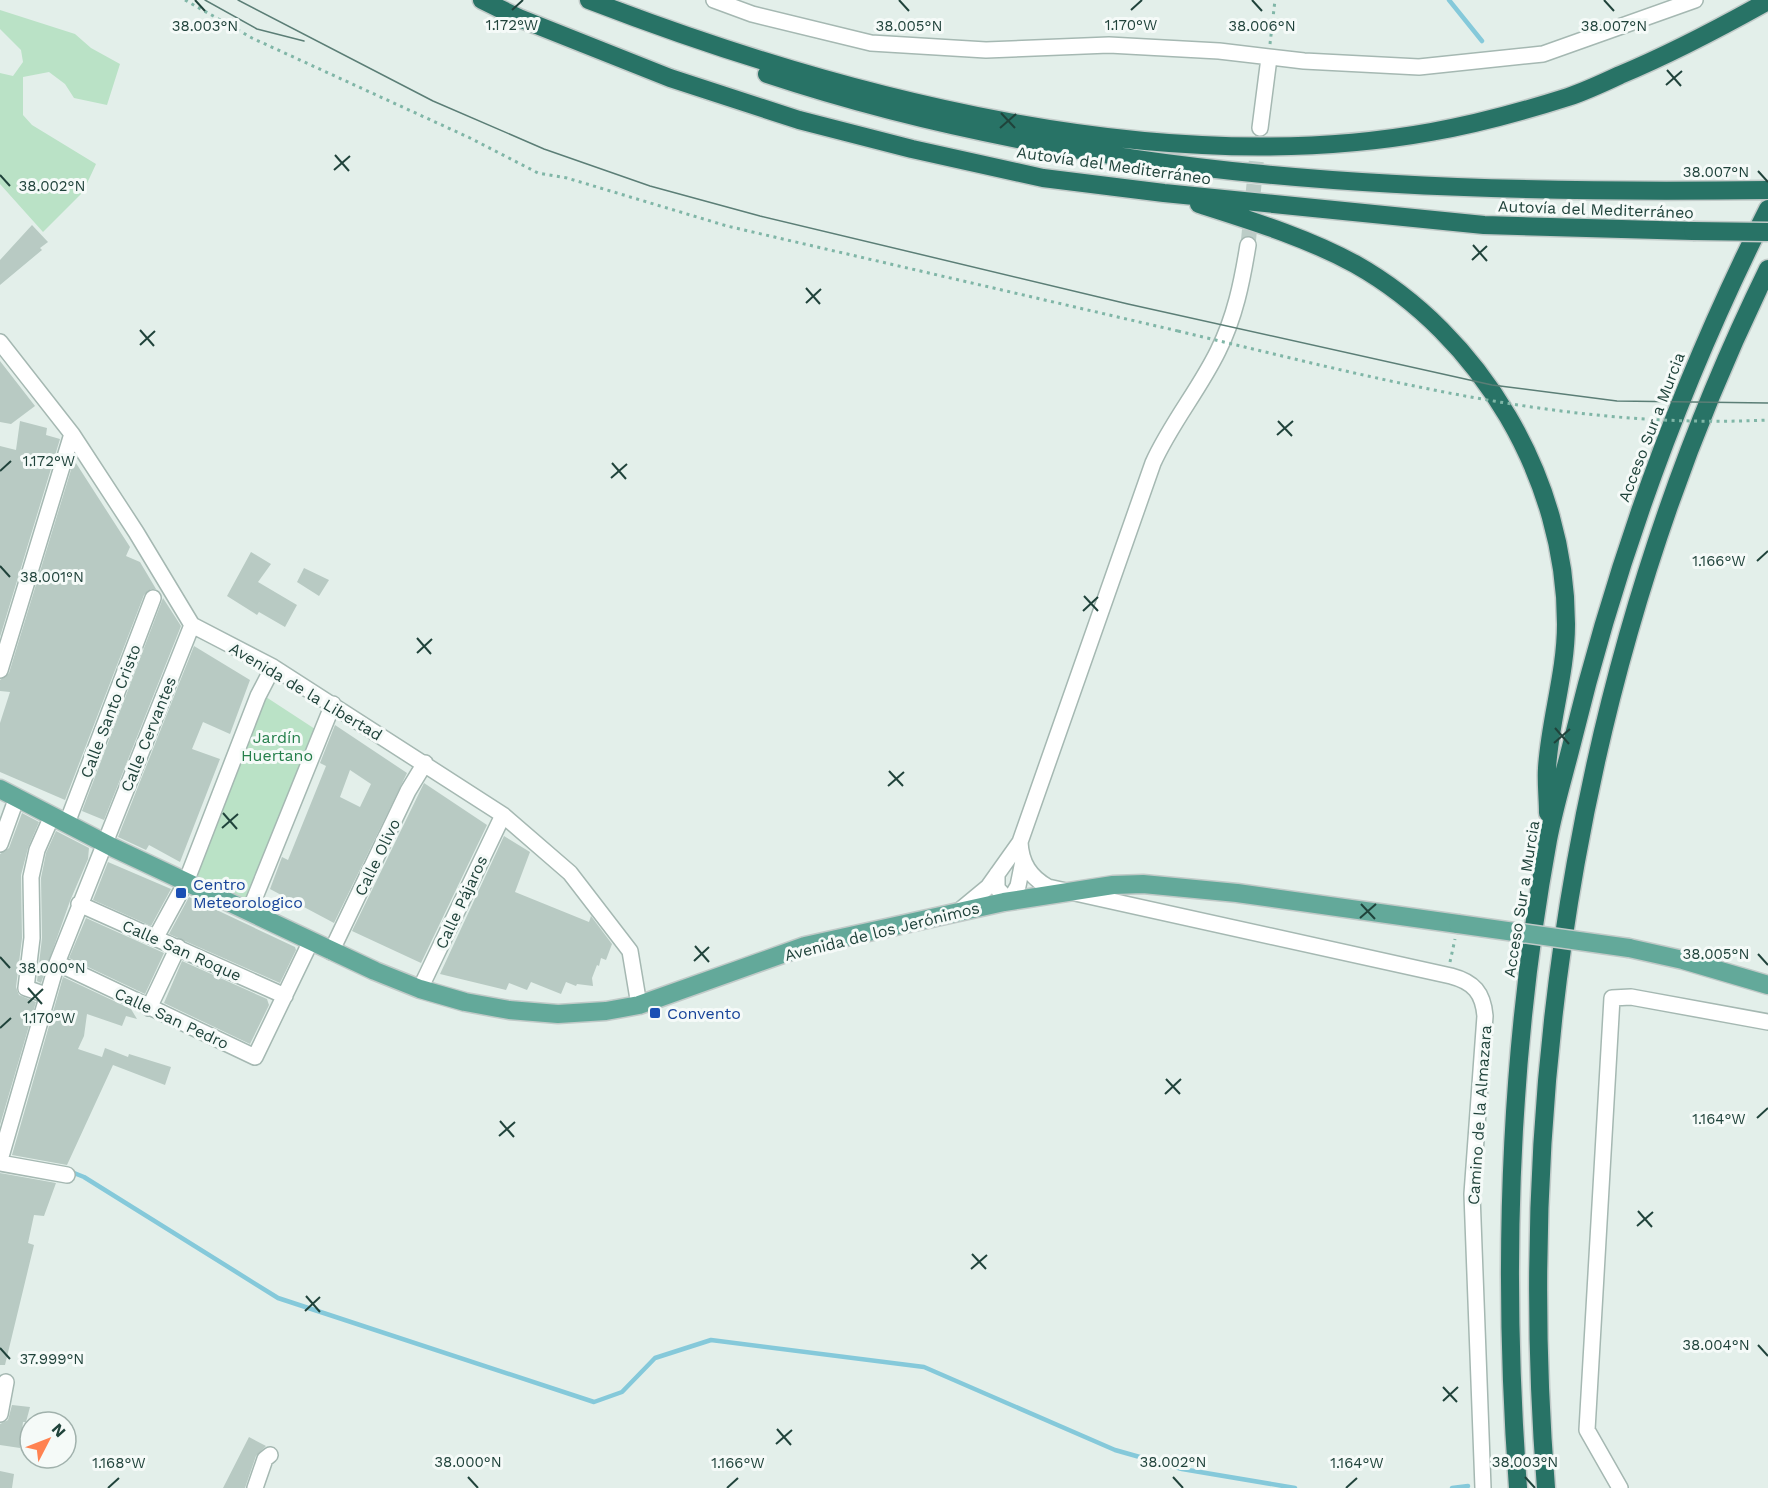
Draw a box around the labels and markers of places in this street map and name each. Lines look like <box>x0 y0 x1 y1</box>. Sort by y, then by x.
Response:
place label: Centro Meteorologico <box>193 875 303 912</box>
marker: Centro Meteorologico <box>174 886 188 900</box>
place label: Convento <box>667 1004 741 1023</box>
marker: Convento <box>648 1006 662 1020</box>

